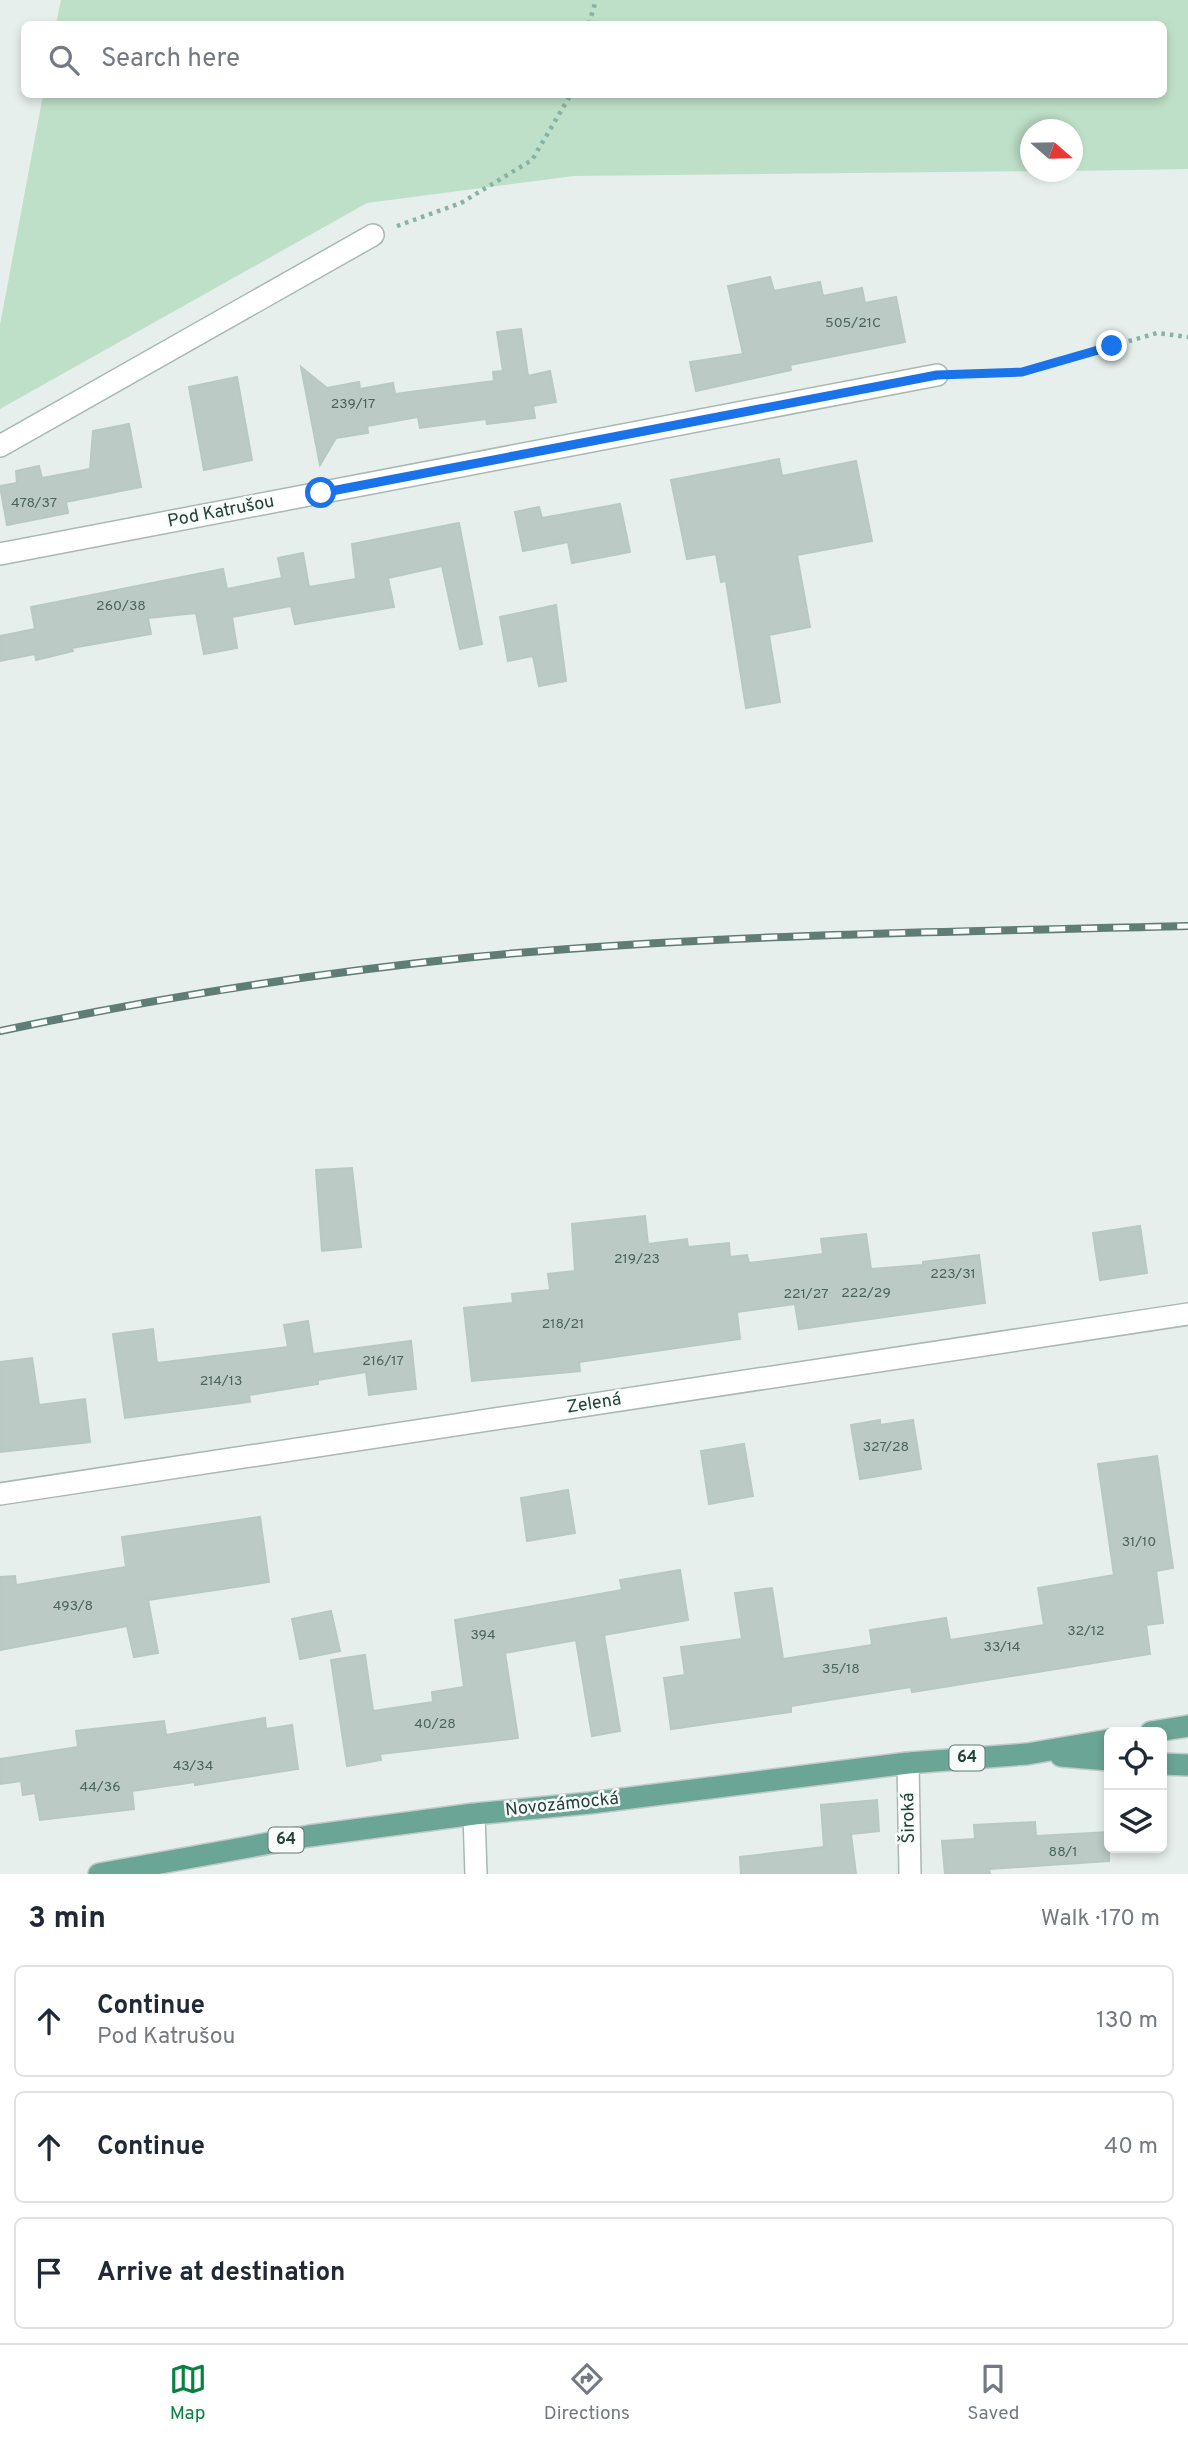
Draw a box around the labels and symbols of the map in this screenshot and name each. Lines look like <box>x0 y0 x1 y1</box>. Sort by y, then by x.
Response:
north arrow <box>1020 119 1083 182</box>
house number: 505/21C <box>825 315 881 332</box>
route end <box>1096 330 1127 361</box>
house number: 239/17 <box>331 396 375 413</box>
route start <box>305 477 336 508</box>
street label: Pod Katrušou <box>166 490 276 534</box>
house number: 478/37 <box>11 495 57 512</box>
house number: 260/38 <box>96 598 146 615</box>
house number: 219/23 <box>614 1251 660 1268</box>
house number: 223/31 <box>930 1266 976 1283</box>
house number: 222/29 <box>841 1285 891 1302</box>
house number: 221/27 <box>784 1286 828 1303</box>
house number: 218/21 <box>542 1316 584 1333</box>
house number: 216/17 <box>362 1353 404 1370</box>
house number: 214/13 <box>200 1373 242 1390</box>
street label: Zelená <box>565 1388 623 1420</box>
house number: 327/28 <box>863 1439 909 1456</box>
house number: 31/10 <box>1122 1534 1156 1551</box>
house number: 493/8 <box>53 1598 93 1615</box>
house number: 32/12 <box>1067 1623 1105 1640</box>
house number: 394 <box>470 1627 496 1644</box>
house number: 33/14 <box>984 1639 1020 1656</box>
house number: 35/18 <box>822 1661 860 1678</box>
house number: 40/28 <box>414 1716 456 1733</box>
road number: 64 <box>950 1746 984 1770</box>
house number: 43/34 <box>173 1758 213 1775</box>
house number: 44/36 <box>79 1779 121 1796</box>
street label: Novozámocká <box>504 1788 620 1822</box>
street label: Široká <box>895 1792 921 1844</box>
road number: 64 <box>268 1828 304 1852</box>
house number: 88/1 <box>1049 1844 1077 1861</box>

